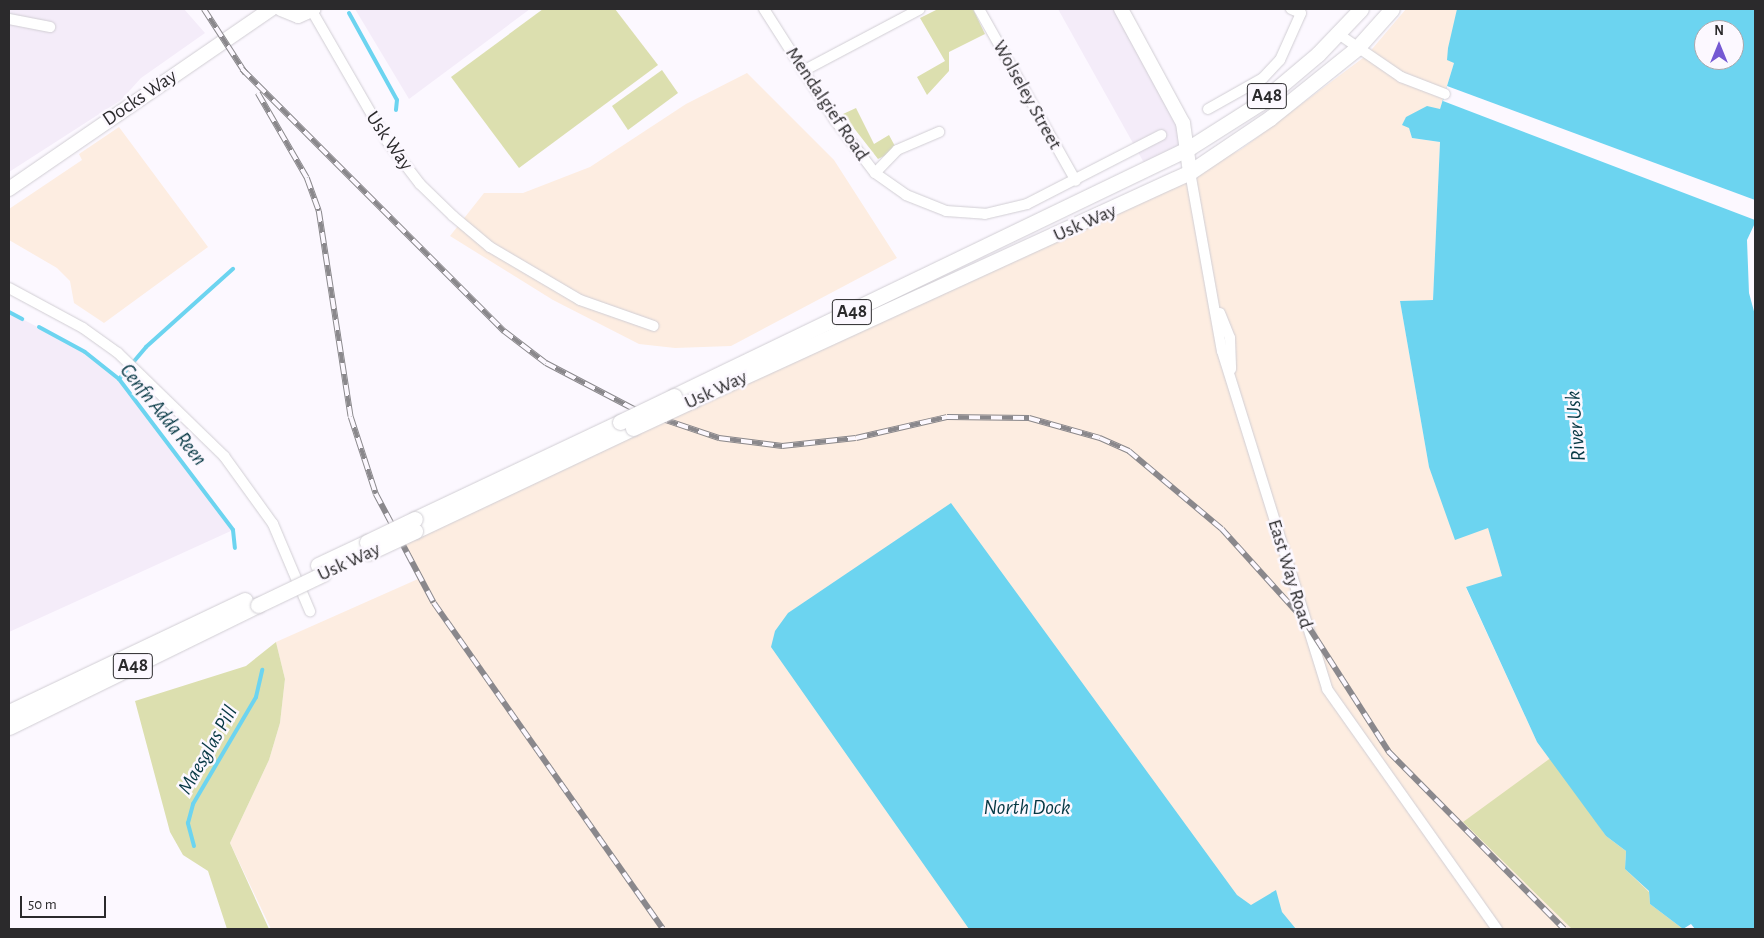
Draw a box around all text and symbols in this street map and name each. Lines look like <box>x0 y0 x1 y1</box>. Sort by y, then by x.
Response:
north arrow <box>1694 20 1744 70</box>
text: N <box>1714 24 1724 38</box>
street label: Wolseley Street <box>987 36 1067 154</box>
street label: Mendalgief Road <box>780 42 874 166</box>
street label: Docks Way <box>98 64 182 132</box>
road number: A48 <box>1246 80 1288 112</box>
street label: Usk Way <box>360 107 418 175</box>
street label: Usk Way <box>1050 198 1120 248</box>
road number: A48 <box>831 296 873 328</box>
water label: Cenfn Adda Reen <box>114 359 212 471</box>
street label: Usk Way <box>681 365 751 415</box>
water label: River Usk <box>1560 390 1592 462</box>
street label: East Way Road <box>1262 516 1318 632</box>
street label: Usk Way <box>314 537 384 587</box>
road number: A48 <box>112 649 154 682</box>
water label: Maesglas Pill <box>173 701 243 799</box>
water label: North Dock <box>983 795 1071 821</box>
scale bar <box>22 886 109 918</box>
text: 50 m <box>28 897 57 912</box>

